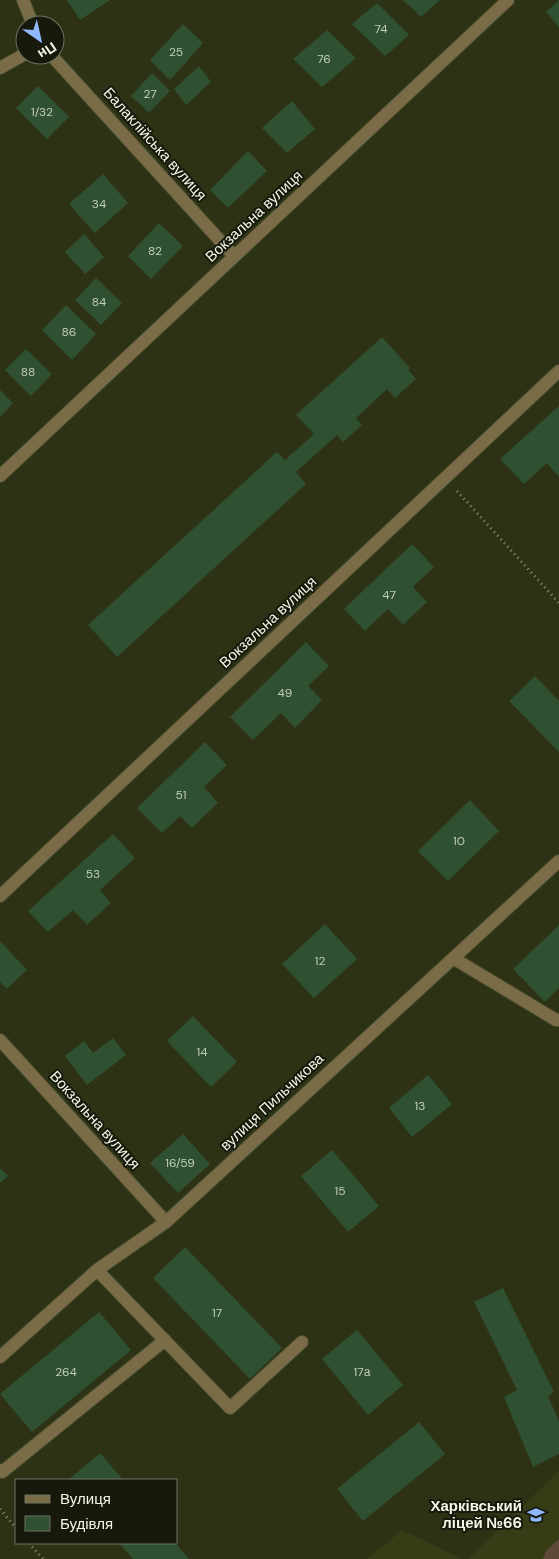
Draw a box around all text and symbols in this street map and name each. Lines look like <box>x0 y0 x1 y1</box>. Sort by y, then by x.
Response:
north arrow <box>15 15 65 65</box>
house number: 74 <box>375 21 387 37</box>
text: Пн <box>35 38 60 63</box>
house number: 25 <box>169 44 183 60</box>
house number: 76 <box>317 51 331 67</box>
street label: Балаклійська вулиця <box>99 83 211 205</box>
house number: 27 <box>143 86 157 102</box>
house number: 1/32 <box>31 104 53 120</box>
street label: Вокзальна вулиця <box>201 166 307 266</box>
house number: 34 <box>92 196 106 212</box>
house number: 82 <box>148 243 162 259</box>
house number: 84 <box>92 294 106 310</box>
house number: 86 <box>62 324 76 340</box>
house number: 88 <box>21 364 35 380</box>
street label: Вокзальна вулиця <box>215 572 321 672</box>
house number: 47 <box>382 587 396 603</box>
house number: 49 <box>278 685 292 701</box>
house number: 51 <box>175 787 187 803</box>
house number: 10 <box>453 833 465 849</box>
house number: 53 <box>86 866 100 882</box>
house number: 12 <box>315 953 325 969</box>
house number: 14 <box>196 1044 208 1060</box>
street label: вулиця Пильчикова <box>216 1048 329 1155</box>
street label: Вокзальна вулиця <box>45 1066 145 1174</box>
house number: 13 <box>415 1098 425 1114</box>
house number: 16/59 <box>165 1155 195 1171</box>
house number: 15 <box>334 1183 346 1199</box>
house number: 17 <box>212 1305 222 1321</box>
house number: 264 <box>55 1364 77 1380</box>
house number: 17а <box>354 1364 371 1380</box>
legend <box>15 1479 178 1544</box>
text: Вулиця <box>60 1489 111 1509</box>
place label: Харківський ліцей №66 <box>430 1496 522 1533</box>
school or university icon: Харківський ліцей №66 <box>526 1505 546 1525</box>
text: Будівля <box>60 1514 113 1534</box>

